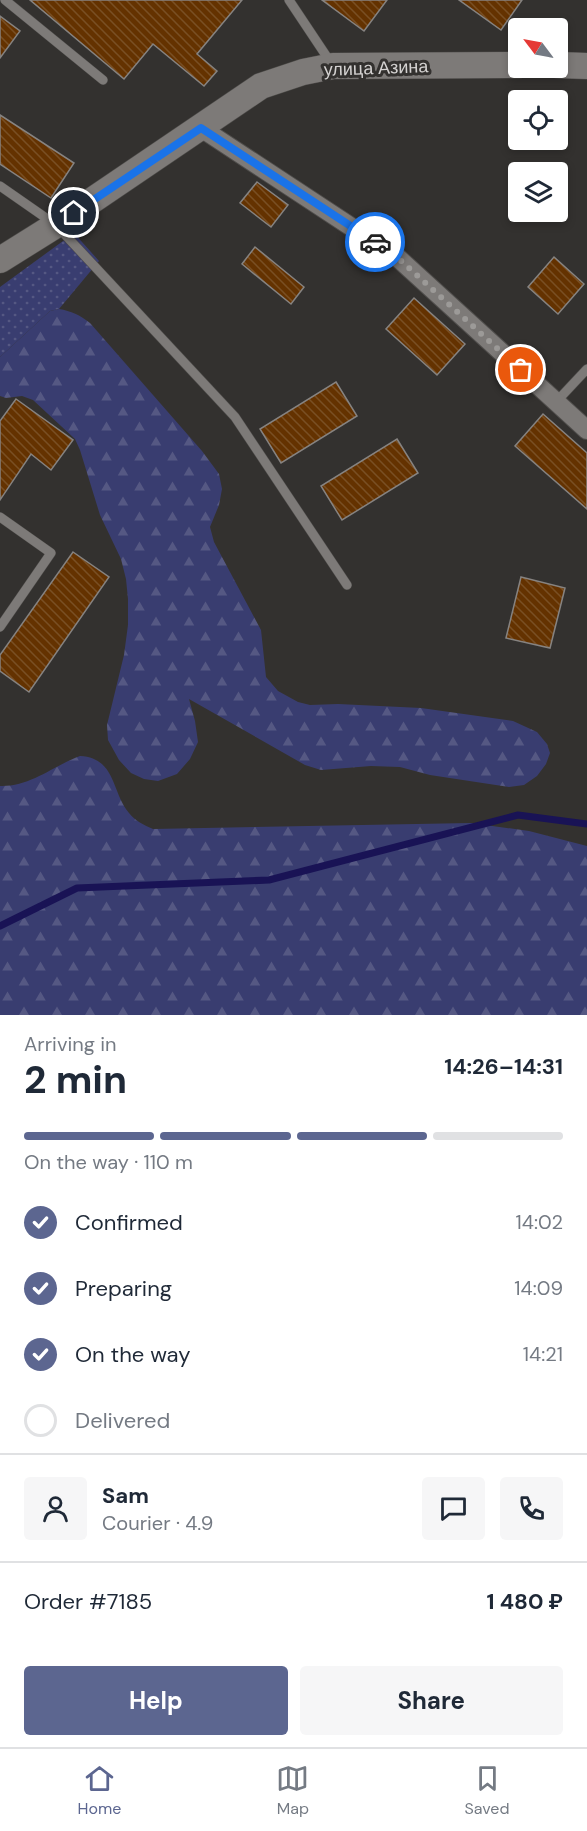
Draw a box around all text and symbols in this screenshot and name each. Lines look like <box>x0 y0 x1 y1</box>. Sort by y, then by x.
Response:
north arrow <box>508 18 568 78</box>
map controls <box>508 18 568 222</box>
street label: улица Азина <box>323 54 430 82</box>
button: locate <box>508 90 568 150</box>
button: layers <box>508 162 568 222</box>
pin <box>48 187 99 238</box>
icon: home <box>57 196 90 229</box>
courier <box>345 212 405 272</box>
icon: car <box>359 226 392 259</box>
pin <box>495 344 546 395</box>
icon: bag <box>504 353 537 386</box>
text: Arriving in <box>24 1031 116 1057</box>
text: 14:26–14:31 <box>444 1052 563 1081</box>
text: 2 min <box>24 1054 127 1105</box>
text: On the way · 110 m <box>24 1149 193 1175</box>
icon: check <box>24 1206 57 1239</box>
text: Confirmed <box>75 1208 183 1237</box>
text: 14:02 <box>516 1209 563 1235</box>
icon: check <box>24 1272 57 1305</box>
text: Preparing <box>75 1274 172 1303</box>
text: 14:09 <box>514 1275 563 1301</box>
icon: check <box>24 1338 57 1371</box>
text: On the way <box>75 1340 190 1369</box>
text: 14:21 <box>523 1341 563 1367</box>
text: Delivered <box>75 1406 170 1435</box>
button: person <box>24 1477 87 1540</box>
button: chat <box>422 1477 485 1540</box>
button: phone <box>500 1477 563 1540</box>
text: Sam <box>102 1481 149 1510</box>
text: Courier · 4.9 <box>102 1510 213 1536</box>
text: Order #7185 <box>24 1587 152 1616</box>
text: 1 480 ₽ <box>487 1587 563 1616</box>
button: Help <box>24 1666 288 1735</box>
button: Share <box>300 1666 563 1735</box>
tab: Home <box>78 1762 121 1819</box>
tab: Map <box>276 1762 309 1819</box>
tab: Saved <box>465 1762 509 1819</box>

